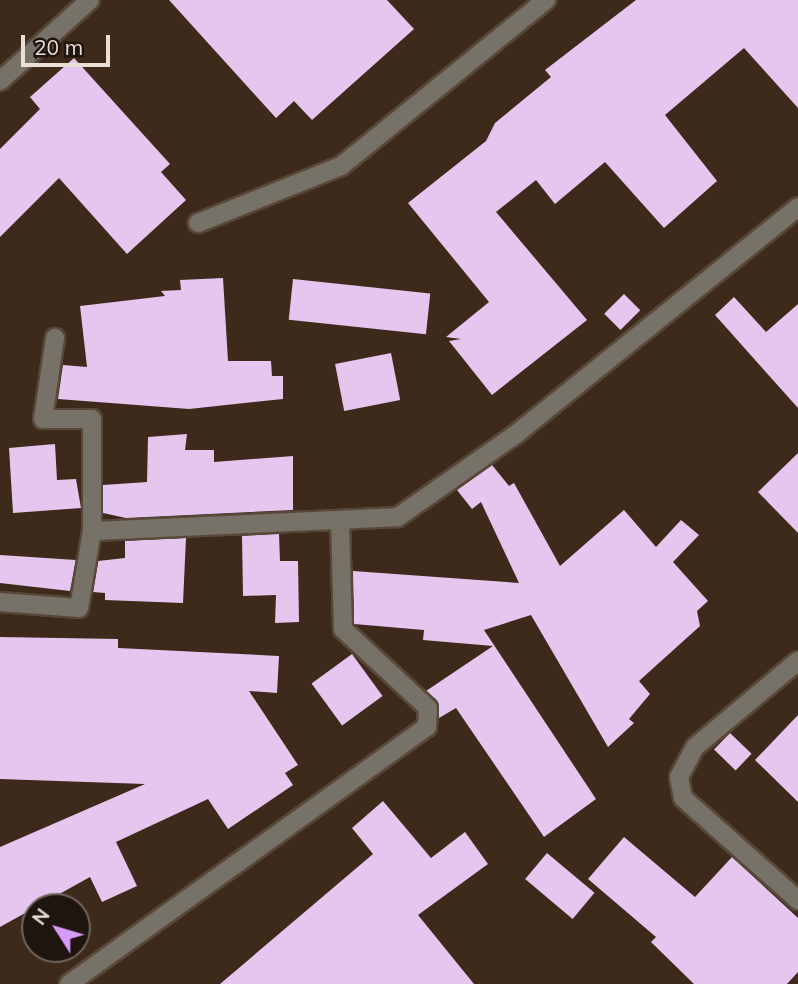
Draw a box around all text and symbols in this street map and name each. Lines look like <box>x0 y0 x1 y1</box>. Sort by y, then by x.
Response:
scale bar <box>24 21 114 65</box>
text: 20 m <box>34 34 83 60</box>
north arrow <box>21 893 91 963</box>
text: N <box>27 904 55 930</box>

